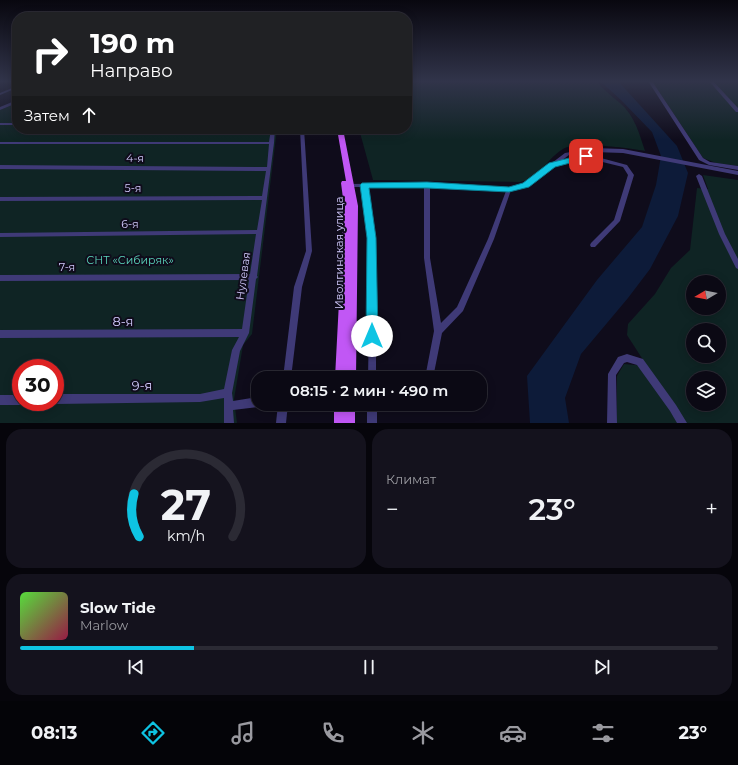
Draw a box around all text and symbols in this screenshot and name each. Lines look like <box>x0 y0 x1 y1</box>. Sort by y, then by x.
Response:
text: 190 m <box>90 26 175 60</box>
icon: right <box>24 28 76 80</box>
text: Направо <box>90 60 173 82</box>
icon: ahead <box>78 104 100 126</box>
text: Затем <box>24 106 70 125</box>
pin <box>569 139 603 173</box>
icon: arrive <box>575 145 597 167</box>
street label: 4-я <box>126 151 144 165</box>
street label: 5-я <box>125 181 141 195</box>
street label: Иволгинская улица <box>332 197 346 309</box>
street label: 6-я <box>121 217 139 231</box>
street label: Нулевая <box>233 251 253 301</box>
park label: СНТ «Сибиряк» <box>86 253 174 267</box>
street label: 7-я <box>59 260 75 274</box>
north arrow <box>686 275 726 315</box>
map controls <box>686 275 726 411</box>
street label: 8-я <box>113 313 133 329</box>
position arrow <box>351 315 393 357</box>
button: search <box>686 323 726 363</box>
speed limit sign: 30 <box>12 359 64 411</box>
button: layers <box>686 371 726 411</box>
street label: 9-я <box>132 377 152 393</box>
text: 08:15 · 2 мин · 490 m <box>290 381 448 400</box>
text: Климат <box>386 471 436 487</box>
text: 27 <box>161 479 211 529</box>
text: 23° <box>528 491 576 528</box>
text: − <box>386 496 399 523</box>
text: + <box>705 496 718 523</box>
text: km/h <box>167 526 205 544</box>
text: Slow Tide <box>80 598 156 617</box>
text: Marlow <box>80 617 128 633</box>
icon: previous <box>125 656 147 678</box>
icon: pause <box>358 656 380 678</box>
icon: next <box>591 656 613 678</box>
icon: directions <box>139 719 167 747</box>
icon: music <box>229 719 257 747</box>
icon: phone <box>319 719 347 747</box>
icon: climate <box>409 719 437 747</box>
icon: car <box>499 719 527 747</box>
icon: filters <box>589 719 617 747</box>
text: 08:13 <box>31 722 77 744</box>
text: 23° <box>678 722 707 744</box>

